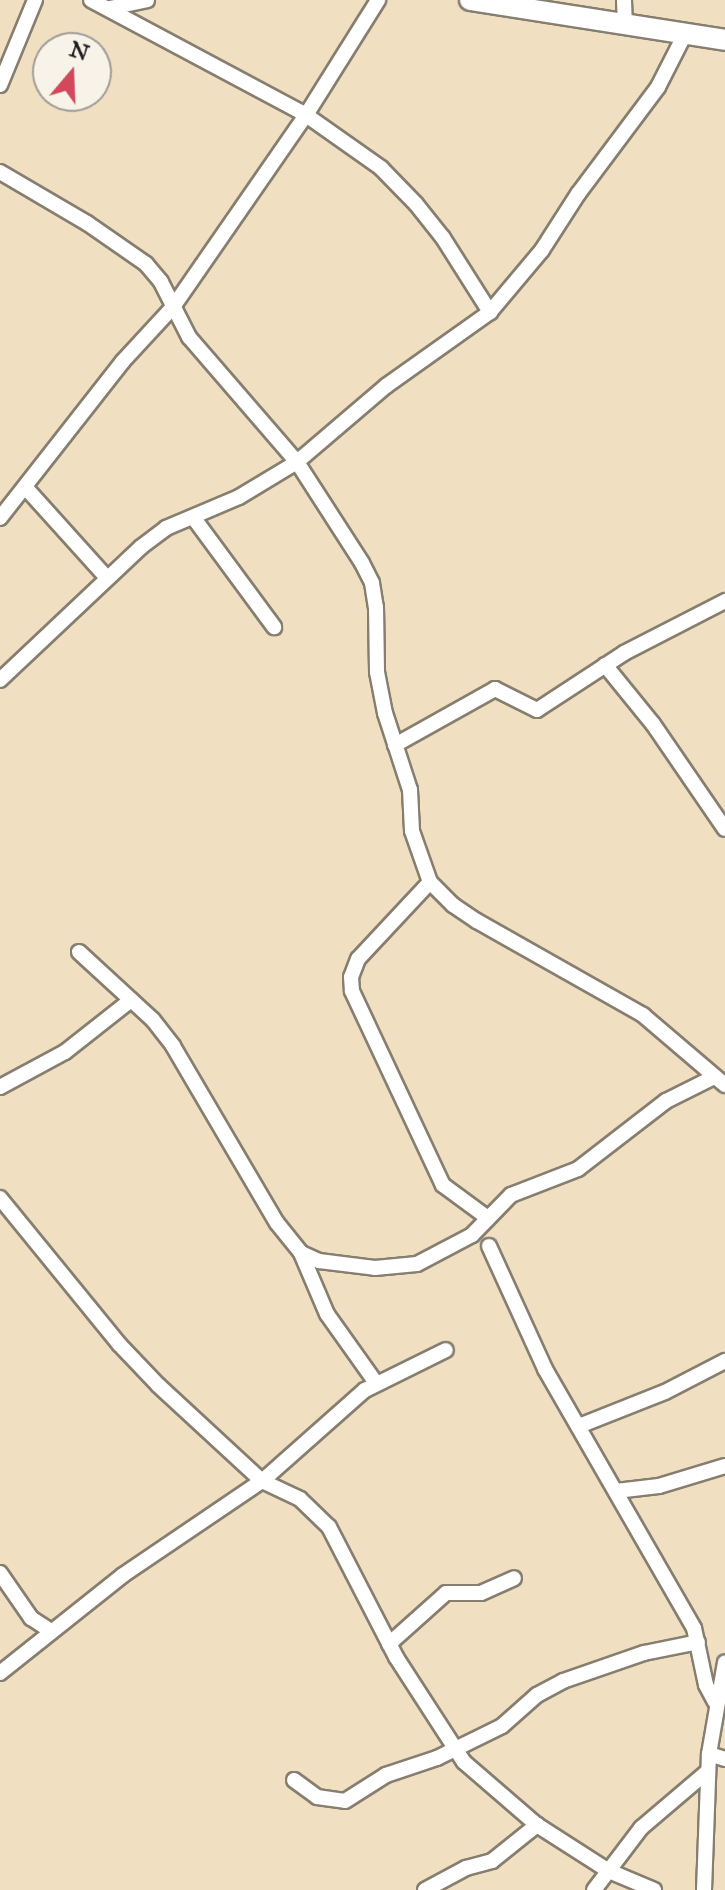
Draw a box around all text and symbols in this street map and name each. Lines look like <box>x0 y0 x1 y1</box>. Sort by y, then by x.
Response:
north arrow <box>32 32 112 112</box>
text: N <box>66 35 93 67</box>

